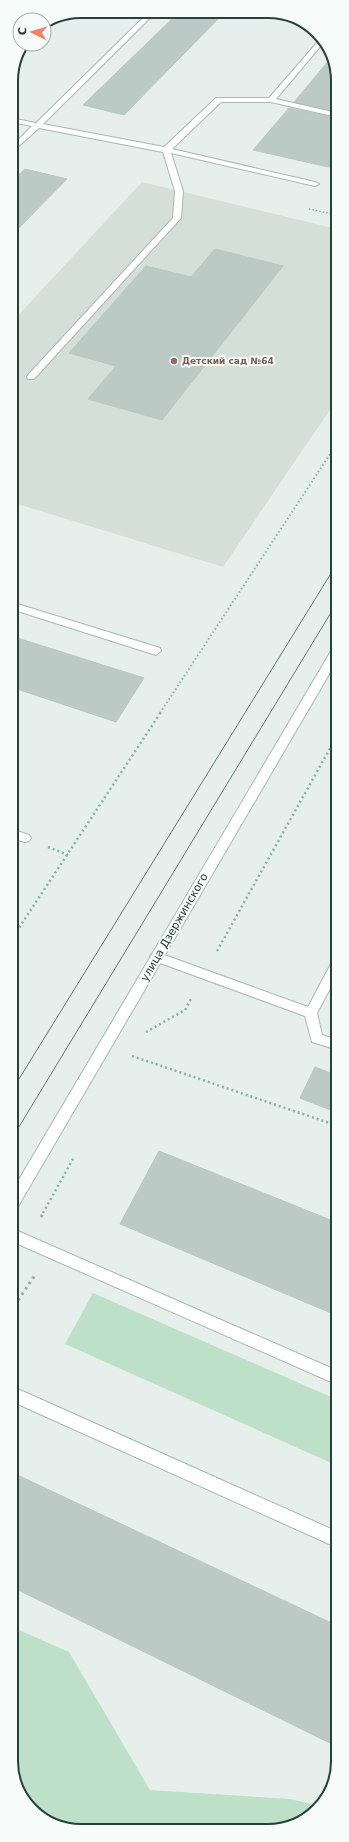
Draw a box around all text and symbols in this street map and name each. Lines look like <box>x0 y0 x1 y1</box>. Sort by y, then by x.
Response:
north arrow <box>12 12 52 52</box>
text: С <box>16 27 29 36</box>
marker: Детский сад №64 <box>169 356 179 366</box>
place label: Детский сад №64 <box>182 356 274 366</box>
street label: улица Дзержинского <box>138 871 211 984</box>

